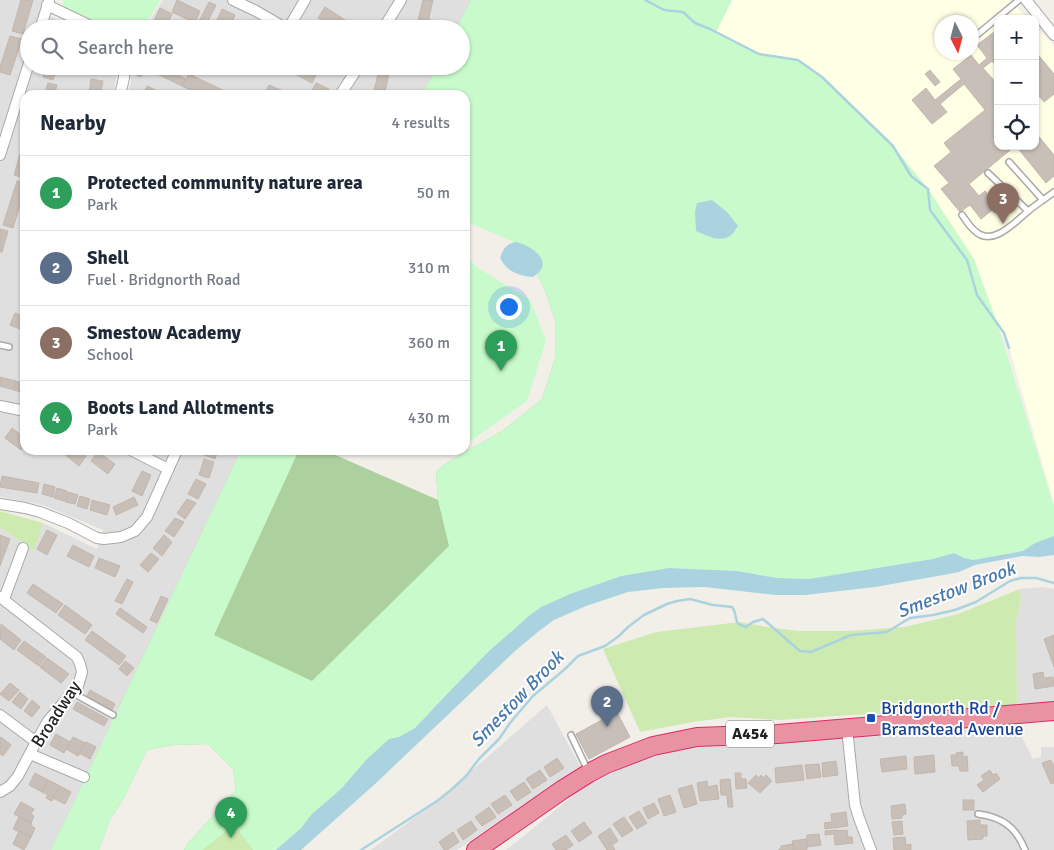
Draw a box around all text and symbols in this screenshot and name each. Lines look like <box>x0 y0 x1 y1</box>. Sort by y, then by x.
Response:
north arrow <box>934 15 979 60</box>
map controls <box>994 15 1039 150</box>
button: + <box>994 15 1039 60</box>
search box <box>20 20 470 75</box>
icon: search <box>38 34 66 62</box>
text: Search here <box>78 36 174 60</box>
button: − <box>994 60 1039 105</box>
button: locate <box>994 105 1039 150</box>
text: Nearby <box>40 110 106 136</box>
text: 4 results <box>391 113 450 133</box>
text: Protected community nature area <box>87 171 363 195</box>
text: 1 <box>52 183 60 203</box>
text: 50 m <box>416 183 450 203</box>
pin: 3 <box>987 183 1019 224</box>
text: Park <box>87 195 118 215</box>
text: Shell <box>87 246 129 270</box>
text: 2 <box>52 258 60 278</box>
text: 310 m <box>408 258 450 278</box>
text: Fuel · Bridgnorth Road <box>87 270 240 290</box>
your location <box>496 294 522 320</box>
text: Smestow Academy <box>87 321 241 345</box>
pin: 1 <box>485 330 517 371</box>
text: 3 <box>52 333 60 353</box>
text: 360 m <box>408 333 450 353</box>
text: School <box>87 345 133 365</box>
text: Boots Land Allotments <box>87 396 274 420</box>
text: 4 <box>52 408 60 428</box>
text: 430 m <box>408 408 450 428</box>
text: Park <box>87 420 118 440</box>
water label: Smestow Brook <box>893 556 1020 624</box>
water label: Smestow Brook <box>465 645 570 752</box>
street label: Broadway <box>26 676 86 751</box>
pin: 2 <box>591 686 623 727</box>
place label: Bridgnorth Rd / Bramstead Avenue <box>881 697 1023 740</box>
marker: Bridgnorth Rd / Bramstead Avenue <box>865 712 877 724</box>
road number: A454 <box>726 721 774 748</box>
pin: 4 <box>215 797 247 838</box>

